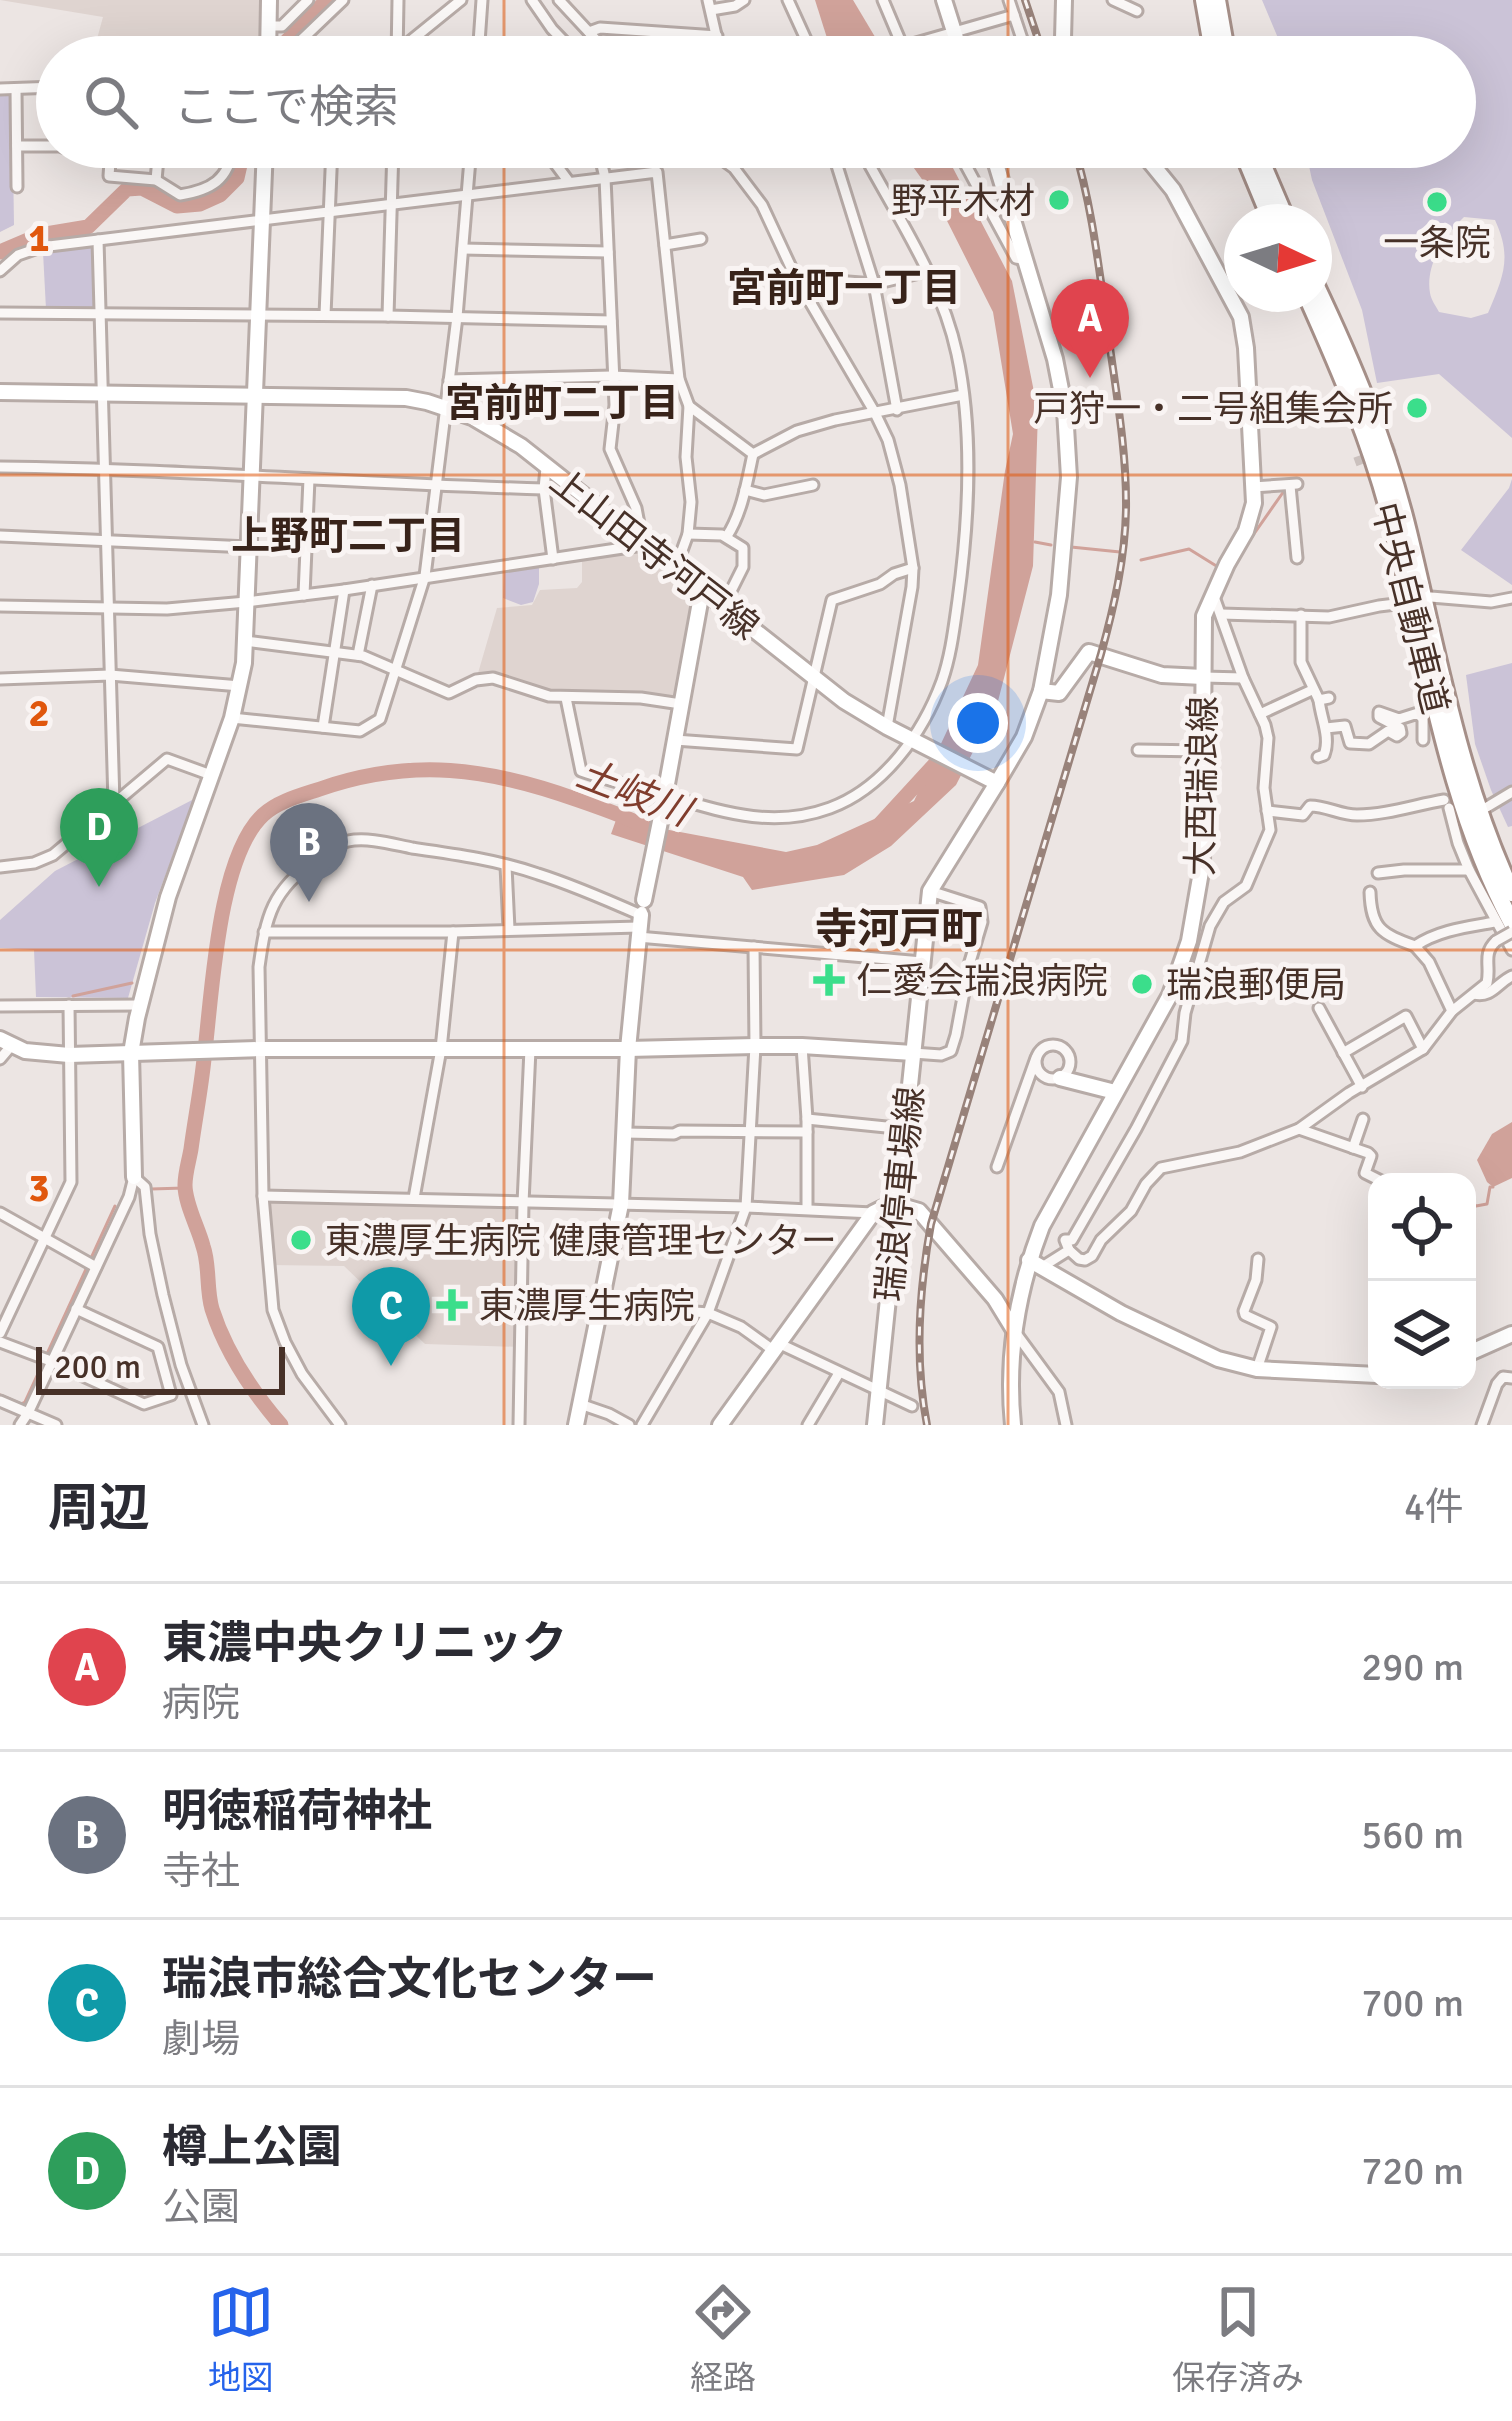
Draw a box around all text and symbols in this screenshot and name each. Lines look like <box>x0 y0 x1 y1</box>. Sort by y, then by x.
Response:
search box <box>36 36 1476 168</box>
icon: search <box>78 69 144 135</box>
text: ここで検索 <box>174 80 399 135</box>
place label: 野平木材 <box>891 179 1035 224</box>
marker: 野平木材 <box>1046 187 1072 213</box>
marker: 一条院 <box>1424 189 1450 215</box>
north arrow <box>1224 204 1332 312</box>
text: 1 <box>28 214 50 262</box>
place label: 一条院 <box>1383 221 1491 266</box>
district label: 宮前町一丁目 <box>727 264 961 312</box>
pin: A <box>1051 279 1129 378</box>
district label: 宮前町二丁目 <box>445 379 679 427</box>
place label: 戸狩一・二号組集会所 <box>1033 387 1393 432</box>
marker: 戸狩一・二号組集会所 <box>1404 395 1430 421</box>
street label: 上山田寺河戸線 <box>541 459 767 649</box>
street label: 中央自動車道 <box>1362 498 1458 719</box>
district label: 上野町二丁目 <box>231 512 465 560</box>
text: 2 <box>28 689 50 737</box>
your location <box>948 693 1008 753</box>
street label: 大西瑞浪線 <box>1178 696 1227 876</box>
water label: 土岐川 <box>570 750 701 838</box>
pin: D <box>60 788 138 887</box>
pin: B <box>270 803 348 902</box>
district label: 寺河戸町 <box>815 904 983 955</box>
place label: 仁愛会瑞浪病院 <box>856 959 1108 1004</box>
place label: 瑞浪郵便局 <box>1166 963 1346 1008</box>
marker: 仁愛会瑞浪病院 <box>813 964 845 996</box>
marker: 瑞浪郵便局 <box>1129 971 1155 997</box>
street label: 瑞浪停車場線 <box>867 1084 934 1304</box>
text: 3 <box>28 1164 50 1212</box>
map controls <box>1368 1173 1476 1389</box>
button: locate <box>1368 1173 1476 1281</box>
place label: 東濃厚生病院 健康管理センター <box>325 1219 837 1264</box>
marker: 東濃厚生病院 健康管理センター <box>288 1227 314 1253</box>
pin: C <box>352 1267 430 1366</box>
button: layers <box>1368 1281 1476 1389</box>
place label: 東濃厚生病院 <box>479 1284 695 1329</box>
marker: 東濃厚生病院 <box>436 1289 468 1321</box>
scale bar <box>36 1341 285 1394</box>
text: 200 m <box>54 1347 141 1388</box>
text: 周辺 <box>48 1477 150 1540</box>
text: 4件 <box>1404 1483 1464 1531</box>
text: 東濃中央クリニック <box>162 1616 567 1671</box>
text: A <box>75 1643 99 1691</box>
text: 290 m <box>1361 1643 1464 1691</box>
text: 病院 <box>162 1679 240 1727</box>
text: 明徳稲荷神社 <box>162 1784 432 1839</box>
text: B <box>75 1811 99 1859</box>
text: 560 m <box>1361 1811 1464 1859</box>
text: 寺社 <box>162 1847 240 1895</box>
text: 瑞浪市総合文化センター <box>162 1952 657 2007</box>
text: C <box>75 1979 99 2027</box>
text: 700 m <box>1361 1979 1464 2027</box>
text: 劇場 <box>162 2015 240 2063</box>
text: 樽上公園 <box>162 2120 342 2175</box>
text: D <box>74 2147 100 2195</box>
text: 720 m <box>1361 2147 1464 2195</box>
text: 公園 <box>162 2183 240 2231</box>
tab: 地図 <box>208 2279 274 2399</box>
tab: 経路 <box>690 2279 756 2399</box>
tab: 保存済み <box>1172 2279 1304 2399</box>

